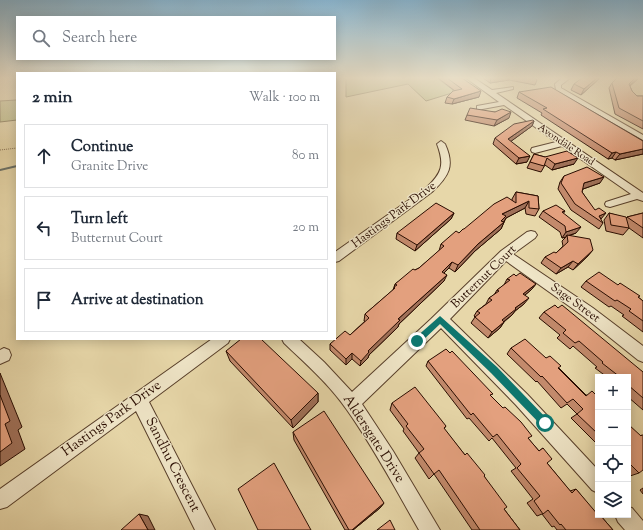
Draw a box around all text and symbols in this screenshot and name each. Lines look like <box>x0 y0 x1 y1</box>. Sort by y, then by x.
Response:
search box <box>16 16 336 60</box>
icon: search <box>30 27 52 49</box>
text: Search here <box>62 28 137 49</box>
text: 2 min <box>32 86 73 110</box>
text: Walk · 100 m <box>249 89 320 107</box>
street label: Avondale Road <box>534 120 598 170</box>
text: Continue <box>71 137 133 158</box>
icon: ahead <box>33 145 55 167</box>
text: 80 m <box>292 147 319 165</box>
text: Granite Drive <box>71 158 148 176</box>
street label: Hastings Park Drive <box>348 177 440 253</box>
text: Turn left <box>71 209 128 230</box>
icon: left <box>33 217 55 239</box>
text: 20 m <box>293 219 319 237</box>
text: Butternut Court <box>71 230 163 248</box>
street label: Butternut Court <box>447 241 521 313</box>
street label: Sage Street <box>546 279 604 327</box>
icon: arrive <box>33 289 55 311</box>
text: Arrive at destination <box>71 290 204 311</box>
route end <box>408 332 426 350</box>
map controls <box>595 374 631 518</box>
button: + <box>595 374 631 410</box>
street label: Hastings Park Drive <box>58 376 166 462</box>
street label: Aldersgate Drive <box>337 391 409 487</box>
button: − <box>595 410 631 446</box>
street label: Sandhu Crescent <box>139 414 205 516</box>
route start <box>536 414 554 432</box>
button: locate <box>595 446 631 482</box>
button: layers <box>595 482 631 518</box>

